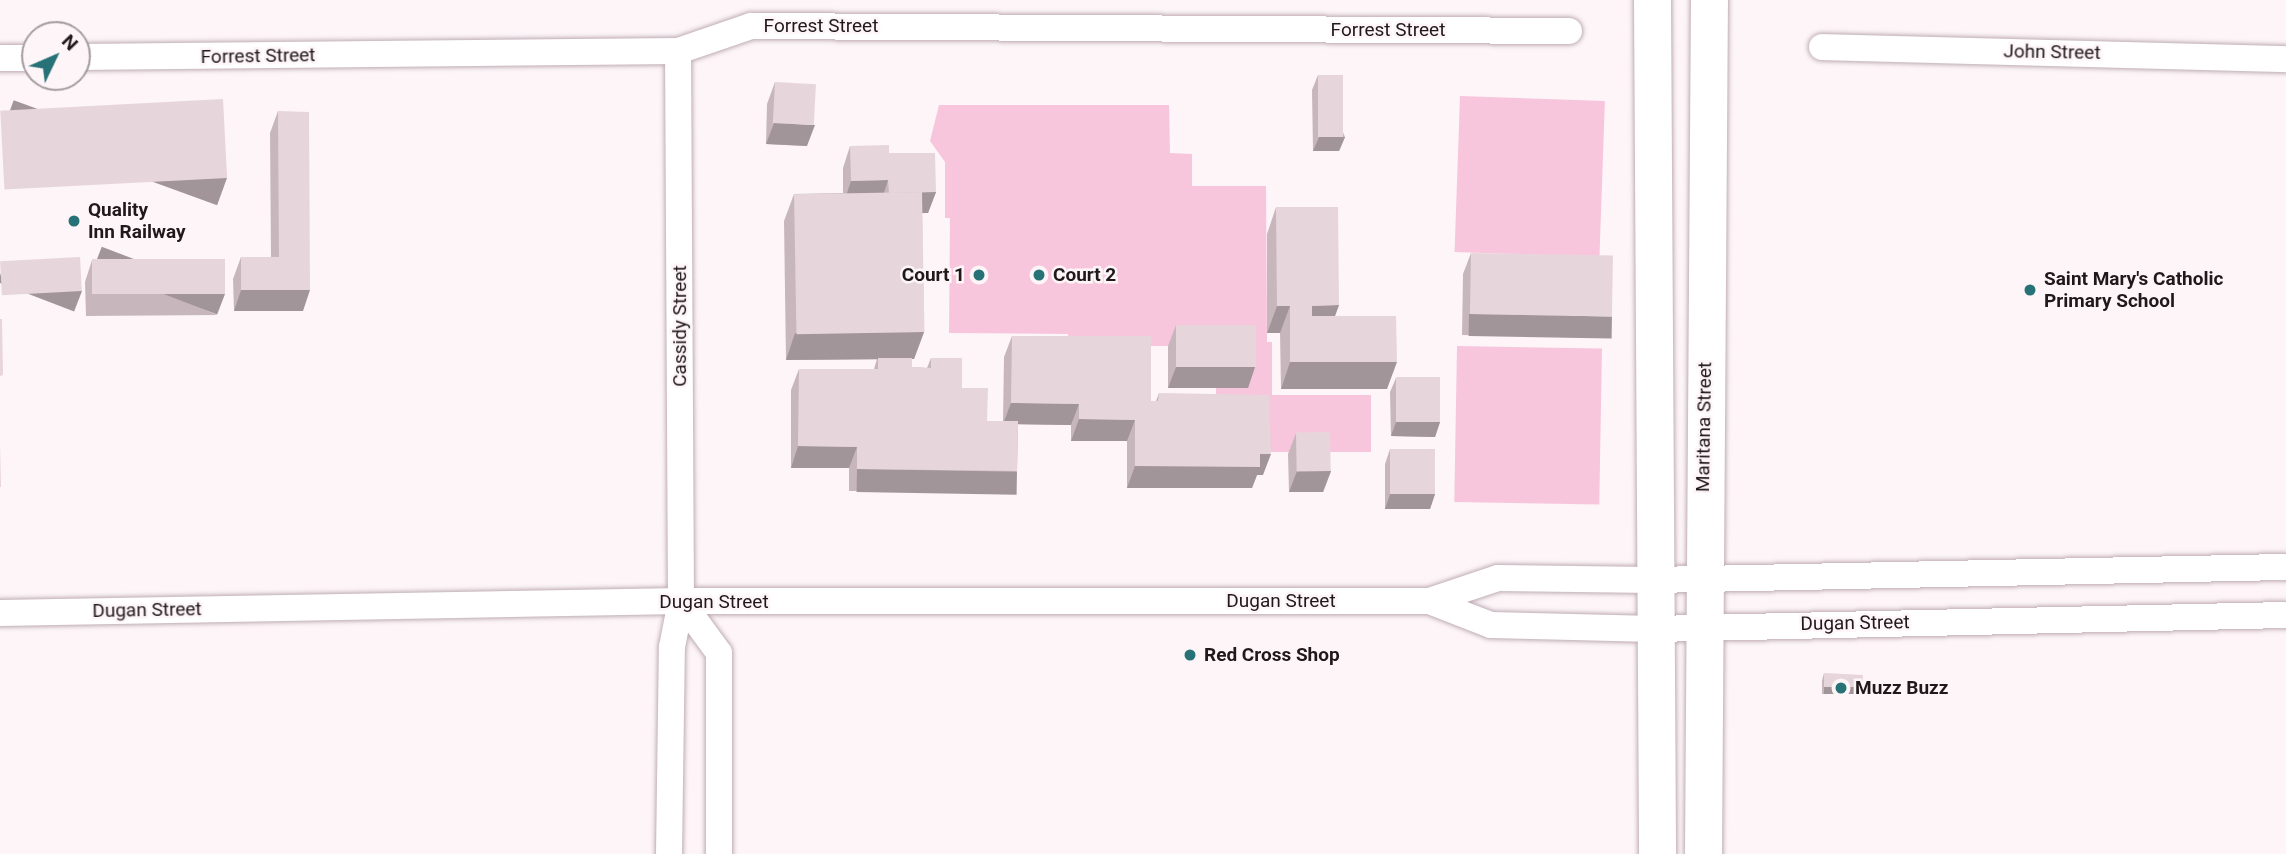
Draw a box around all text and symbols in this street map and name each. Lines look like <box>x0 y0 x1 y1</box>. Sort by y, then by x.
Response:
street label: Forrest Street <box>764 15 878 37</box>
street label: Forrest Street <box>1331 19 1445 41</box>
north arrow <box>21 21 91 91</box>
text: N <box>57 30 83 55</box>
street label: John Street <box>2003 40 2101 64</box>
street label: Forrest Street <box>200 44 316 68</box>
place label: Quality Inn Railway <box>88 199 186 243</box>
marker: Quality Inn Railway <box>66 213 82 229</box>
place label: Court 1 <box>902 264 965 286</box>
place label: Court 2 <box>1053 264 1116 286</box>
street label: Cassidy Street <box>669 265 691 387</box>
marker: Court 1 <box>971 267 987 283</box>
marker: Court 2 <box>1031 267 1047 283</box>
place label: Saint Mary's Catholic Primary School <box>2044 268 2223 312</box>
marker: Saint Mary's Catholic Primary School <box>2022 282 2038 298</box>
street label: Maritana Street <box>1691 362 1717 492</box>
street label: Dugan Street <box>1226 590 1336 612</box>
street label: Dugan Street <box>659 591 769 613</box>
street label: Dugan Street <box>92 598 202 622</box>
street label: Dugan Street <box>1800 611 1910 635</box>
place label: Red Cross Shop <box>1204 644 1340 666</box>
marker: Red Cross Shop <box>1182 647 1198 663</box>
place label: Muzz Buzz <box>1855 677 1948 699</box>
marker: Muzz Buzz <box>1833 680 1849 696</box>

